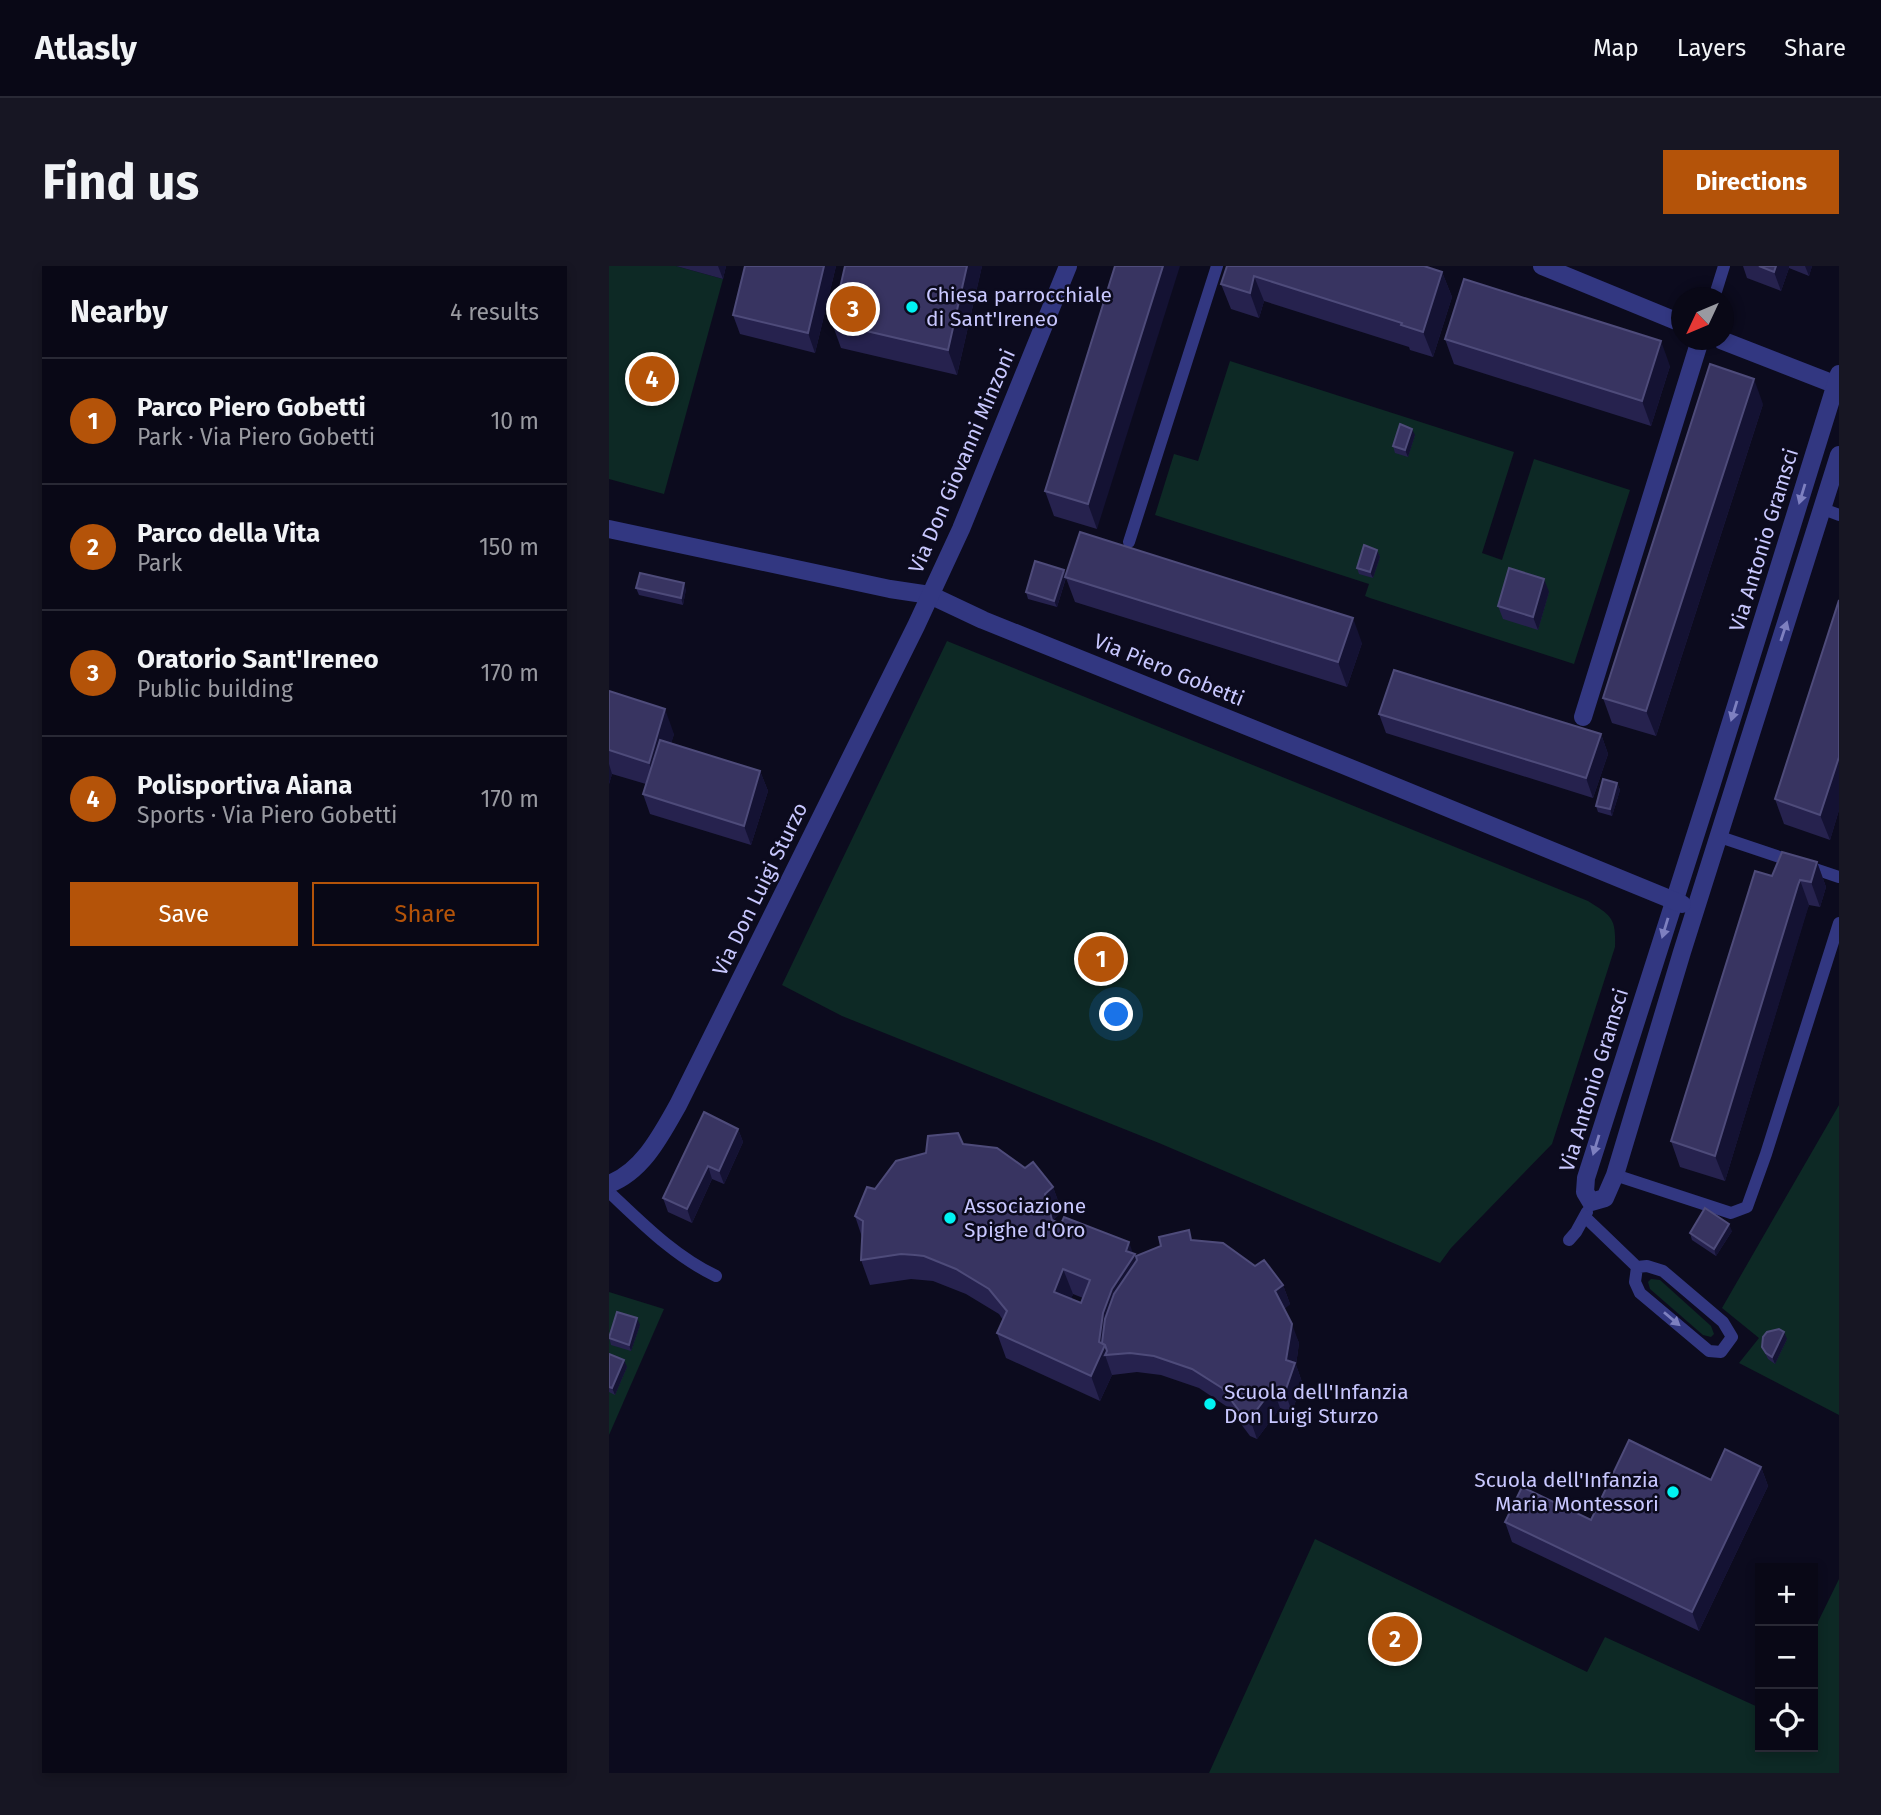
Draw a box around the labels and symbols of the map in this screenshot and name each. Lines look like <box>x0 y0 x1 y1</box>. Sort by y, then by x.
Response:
place label: Chiesa parrocchiale di Sant'Ireneo <box>926 282 1112 332</box>
pin: 3 <box>830 283 876 335</box>
north arrow <box>1671 287 1734 350</box>
marker: Chiesa parrocchiale di Sant'Ireneo <box>904 299 920 315</box>
street label: Via Don Giovanni Minzoni <box>903 345 1021 577</box>
pin: 4 <box>629 353 675 405</box>
street label: Via Antonio Gramsci <box>1724 445 1804 635</box>
one-way arrow <box>1796 484 1806 505</box>
one-way arrow <box>1780 621 1790 642</box>
street label: Via Piero Gobetti <box>1090 628 1248 712</box>
one-way arrow <box>1729 701 1739 722</box>
street label: Via Don Luigi Sturzo <box>707 798 813 980</box>
one-way arrow <box>1660 918 1670 939</box>
pin: 1 <box>1078 933 1124 985</box>
street label: Via Antonio Gramsci <box>1554 985 1634 1175</box>
your location <box>1099 997 1133 1031</box>
one-way arrow <box>1591 1134 1601 1155</box>
place label: Associazione Spighe d'Oro <box>964 1193 1086 1243</box>
marker: Associazione Spighe d'Oro <box>942 1210 958 1226</box>
one-way arrow <box>1662 1312 1680 1327</box>
place label: Scuola dell'Infanzia Don Luigi Sturzo <box>1224 1379 1409 1429</box>
marker: Scuola dell'Infanzia Don Luigi Sturzo <box>1202 1396 1218 1412</box>
place label: Scuola dell'Infanzia Maria Montessori <box>1474 1467 1659 1517</box>
marker: Scuola dell'Infanzia Maria Montessori <box>1665 1484 1681 1500</box>
pin: 2 <box>1372 1613 1418 1665</box>

